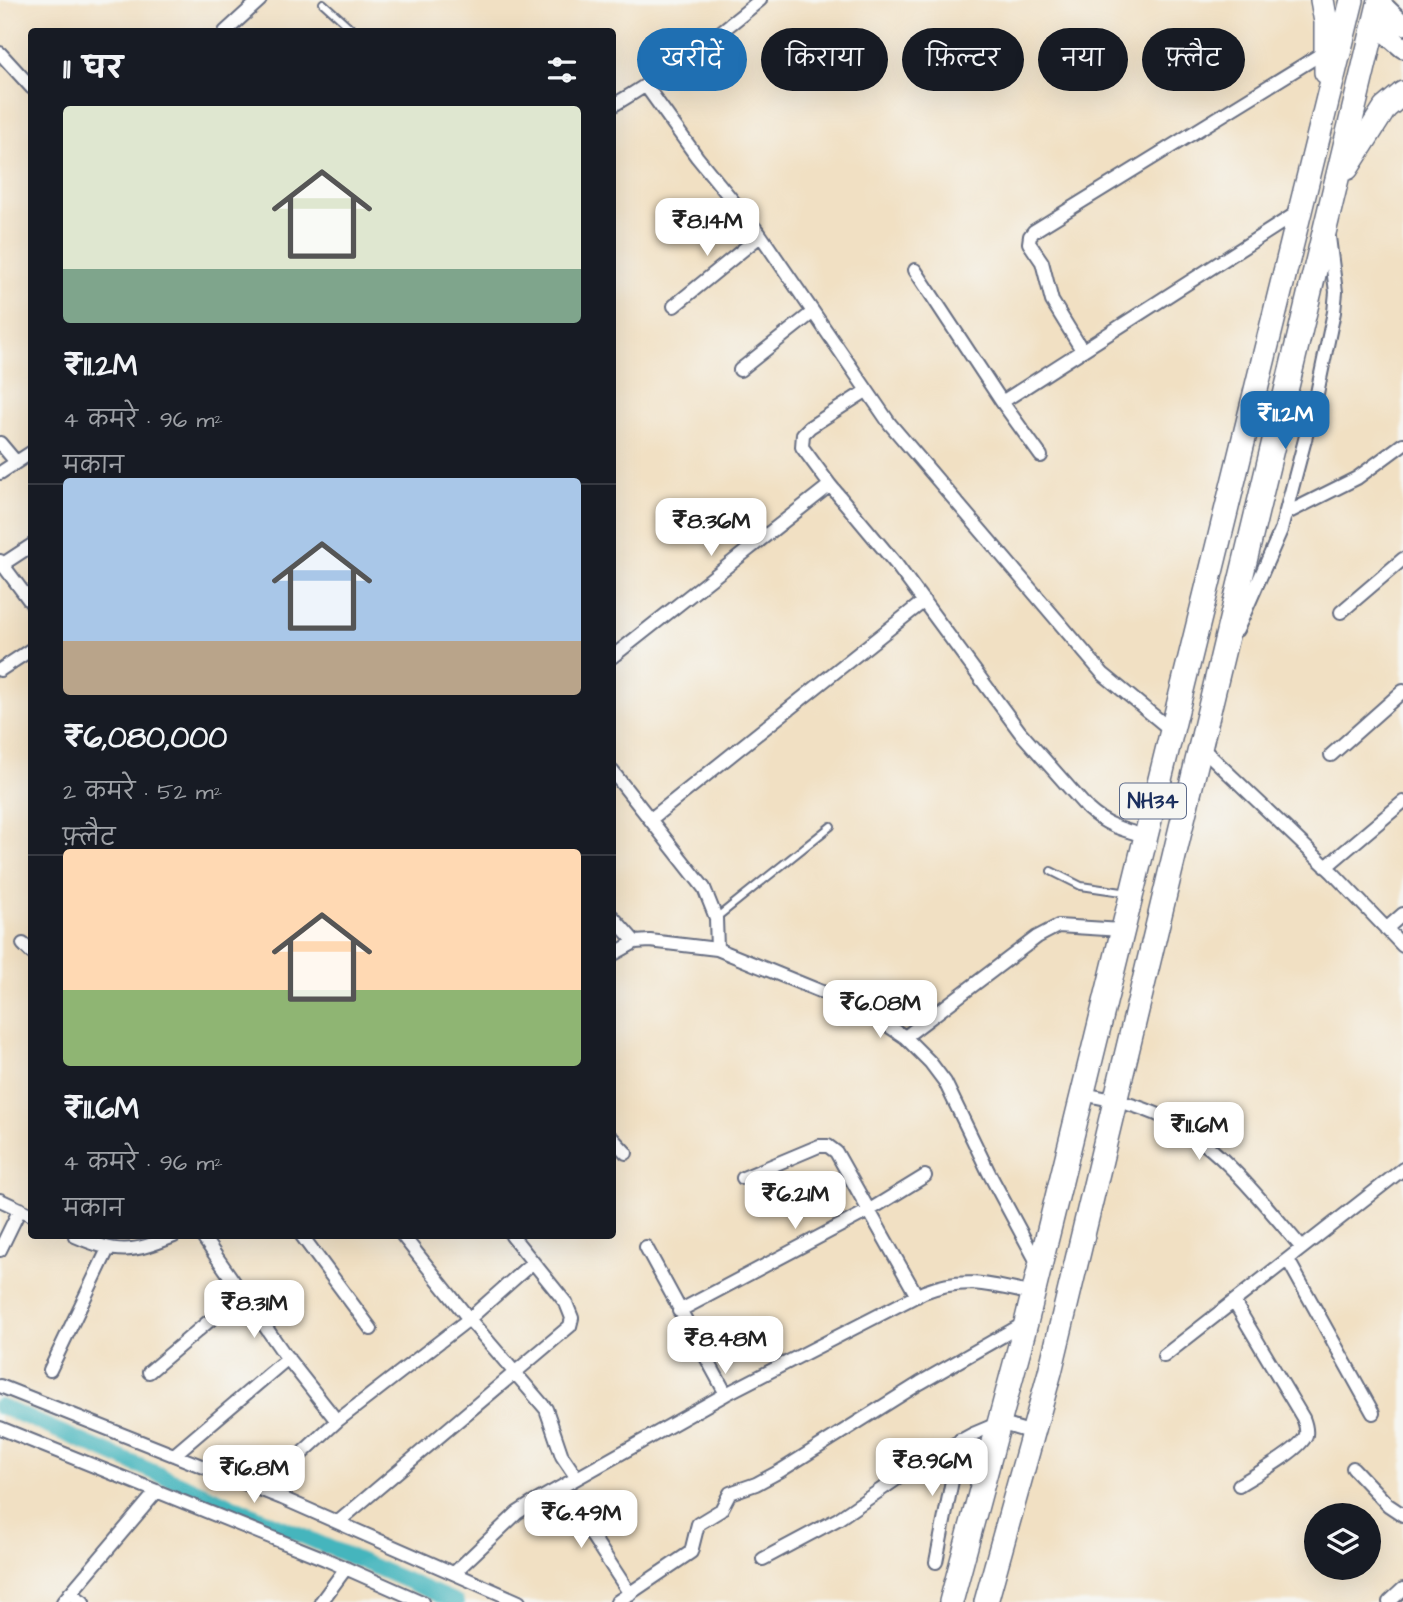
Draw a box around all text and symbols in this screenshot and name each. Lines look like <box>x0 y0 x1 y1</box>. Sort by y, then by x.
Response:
chip: खरीदें <box>637 28 747 91</box>
chip: किराया <box>761 28 888 91</box>
chip: फ़िल्टर <box>902 28 1024 91</box>
chip: नया <box>1038 28 1128 91</box>
chip: फ़्लैट <box>1142 28 1245 91</box>
text: 11 घर <box>63 48 123 90</box>
icon: filters <box>543 51 581 89</box>
icon: home <box>259 151 385 277</box>
pin: ₹8.14M <box>650 198 764 258</box>
text: ₹8.14M <box>671 205 743 237</box>
text: ₹11.2M <box>63 345 137 387</box>
pin: ₹11.2M <box>1228 392 1342 451</box>
text: ₹11.2M <box>1256 398 1314 430</box>
text: 4 कमरे · 96 m² <box>63 404 223 436</box>
text: मकान <box>63 450 124 482</box>
pin: ₹8.36M <box>654 498 768 558</box>
text: ₹8.36M <box>671 505 751 537</box>
icon: home <box>259 523 385 649</box>
text: ₹6,080,000 <box>63 717 227 759</box>
text: 2 कमरे · 52 m² <box>63 776 222 808</box>
road number: NH34 <box>1120 784 1186 818</box>
text: फ़्लैट <box>63 822 115 854</box>
icon: home <box>259 894 385 1020</box>
pin: ₹6.08M <box>823 981 937 1040</box>
text: ₹6.08M <box>839 987 921 1019</box>
text: ₹11.6M <box>63 1088 139 1130</box>
pin: ₹11.6M <box>1142 1102 1256 1162</box>
text: ₹11.6M <box>1170 1109 1228 1141</box>
text: 4 कमरे · 96 m² <box>63 1147 223 1179</box>
pin: ₹6.21M <box>738 1172 852 1231</box>
text: ₹6.21M <box>761 1178 829 1210</box>
text: मकान <box>63 1193 124 1225</box>
pin: ₹8.31M <box>197 1280 311 1340</box>
text: ₹8.31M <box>220 1287 288 1319</box>
pin: ₹8.48M <box>668 1316 782 1376</box>
text: ₹8.48M <box>683 1323 767 1355</box>
pin: ₹8.96M <box>875 1438 989 1498</box>
text: ₹8.96M <box>892 1445 972 1477</box>
pin: ₹16.8M <box>197 1446 311 1505</box>
text: ₹16.8M <box>219 1452 289 1484</box>
pin: ₹6.49M <box>524 1490 638 1550</box>
text: ₹6.49M <box>540 1497 622 1529</box>
map controls <box>1304 1503 1381 1580</box>
button: layers <box>1304 1503 1381 1580</box>

